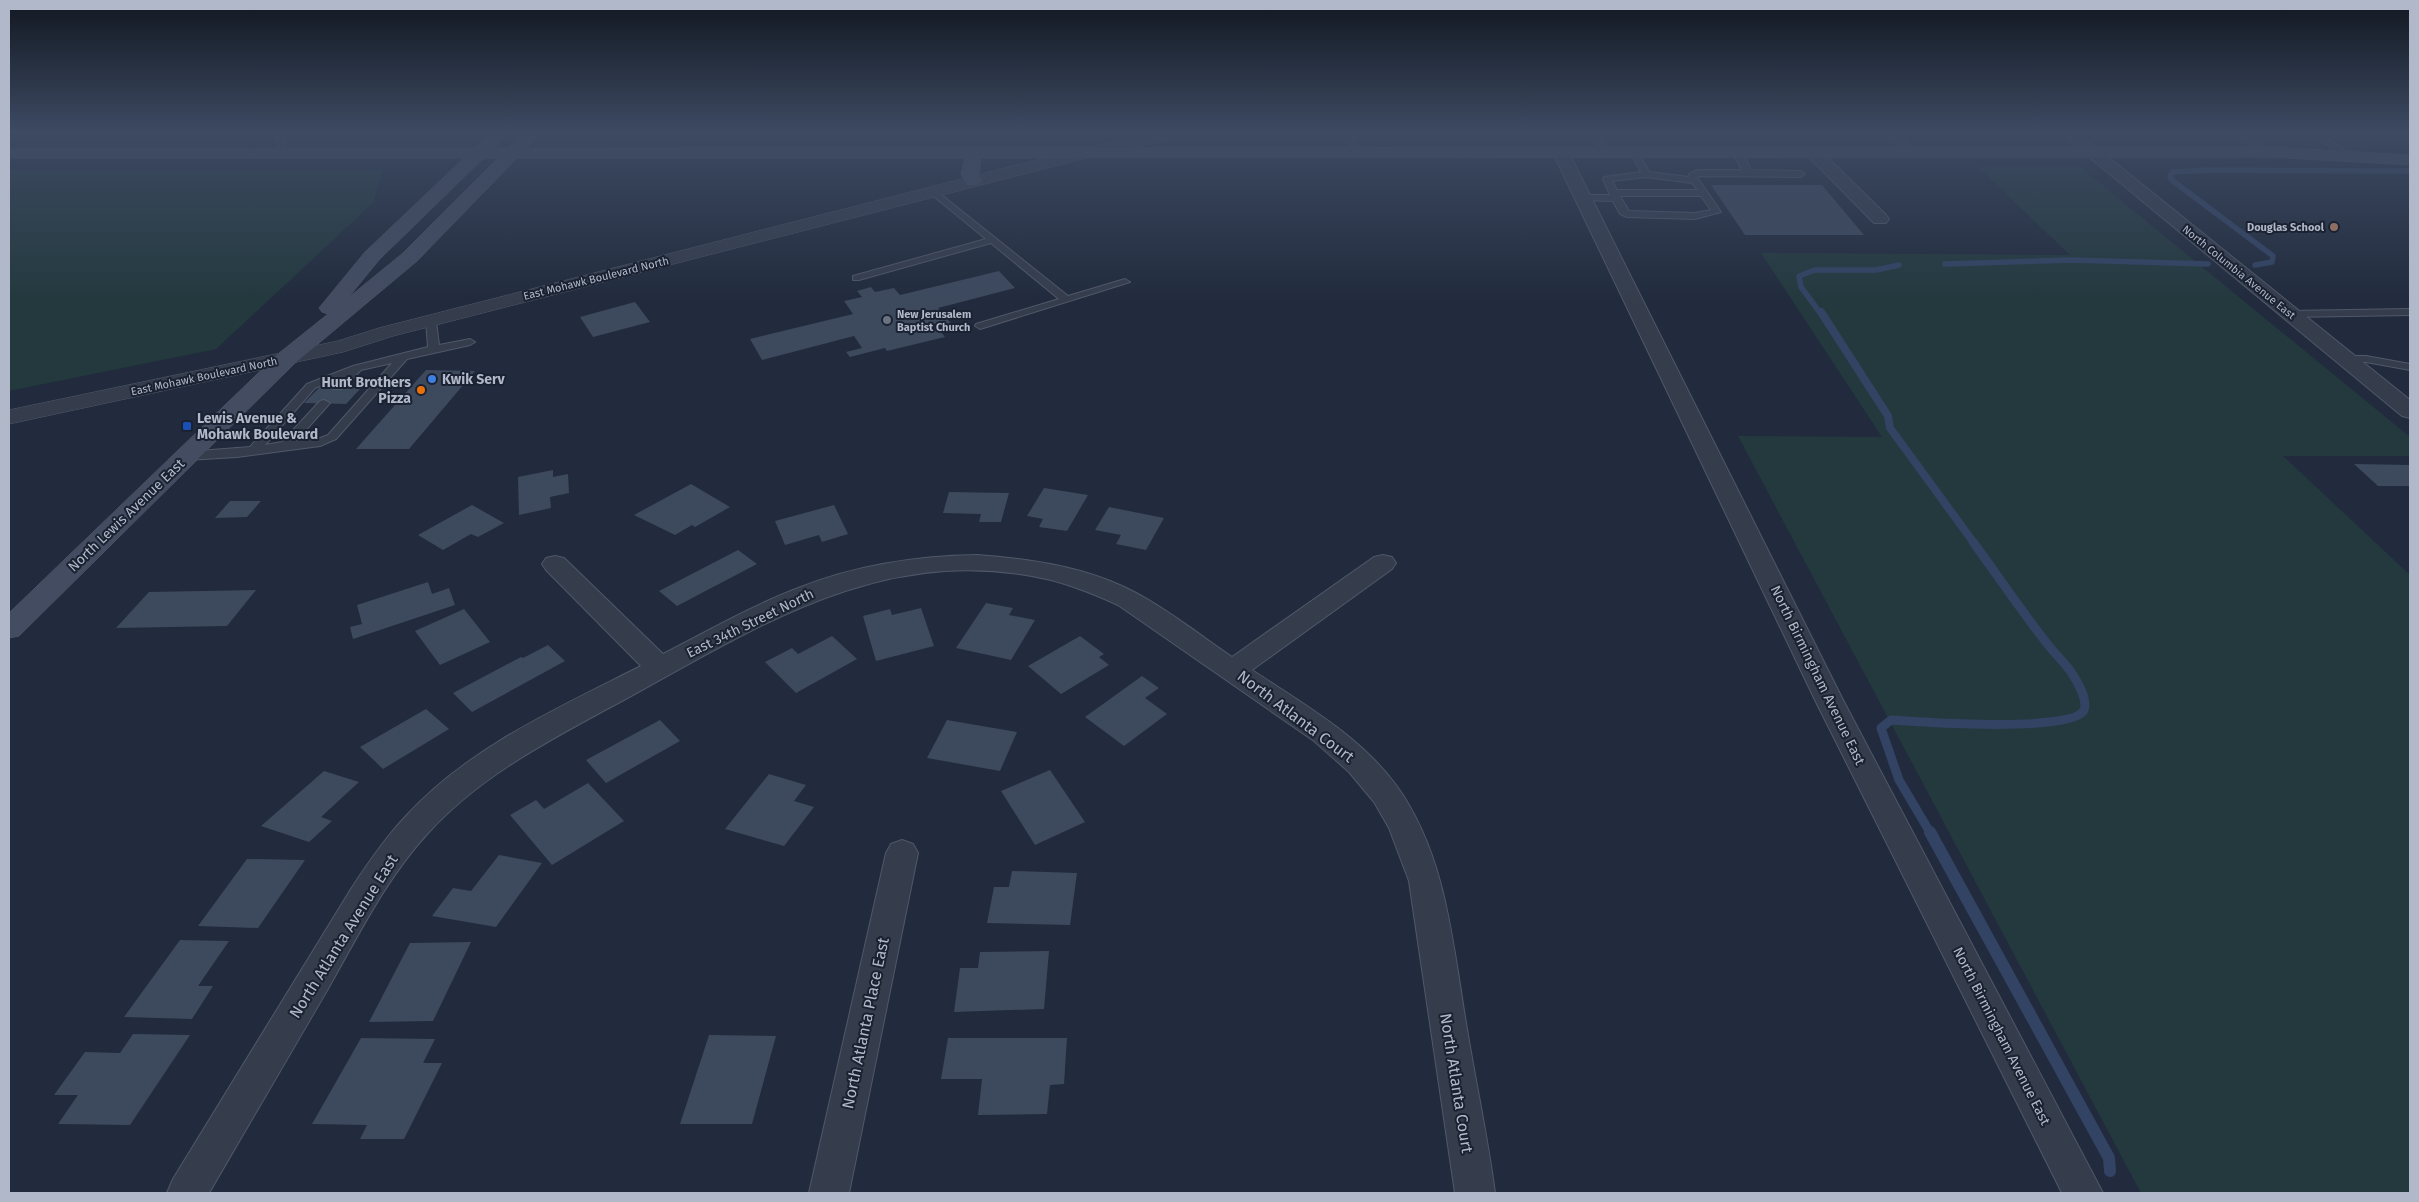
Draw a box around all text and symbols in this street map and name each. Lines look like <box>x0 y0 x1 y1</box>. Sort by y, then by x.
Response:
place label: Douglas School <box>2247 221 2325 234</box>
marker: Douglas School <box>2328 221 2340 233</box>
street label: North Columbia Avenue East <box>2180 223 2298 322</box>
street label: East Mohawk Boulevard North <box>522 254 670 303</box>
place label: New Jerusalem Baptist Church <box>897 308 971 334</box>
marker: New Jerusalem Baptist Church <box>881 314 893 326</box>
street label: East Mohawk Boulevard North <box>130 355 278 398</box>
place label: Kwik Serv <box>442 371 506 388</box>
marker: Kwik Serv <box>426 373 438 385</box>
place label: Hunt Brothers Pizza <box>321 374 411 407</box>
marker: Hunt Brothers Pizza <box>415 384 427 396</box>
place label: Lewis Avenue & Mohawk Boulevard <box>197 410 318 443</box>
marker: Lewis Avenue & Mohawk Boulevard <box>181 420 193 432</box>
street label: North Lewis Avenue East <box>65 455 189 575</box>
street label: North Birmingham Avenue East <box>1767 583 1869 769</box>
street label: East 34th Street North <box>684 585 817 662</box>
street label: North Atlanta Court <box>1234 666 1358 767</box>
street label: North Atlanta Avenue East <box>285 851 402 1022</box>
street label: North Atlanta Place East <box>838 935 893 1111</box>
street label: North Birmingham Avenue East <box>1949 944 2054 1129</box>
street label: North Atlanta Court <box>1436 1012 1477 1154</box>

